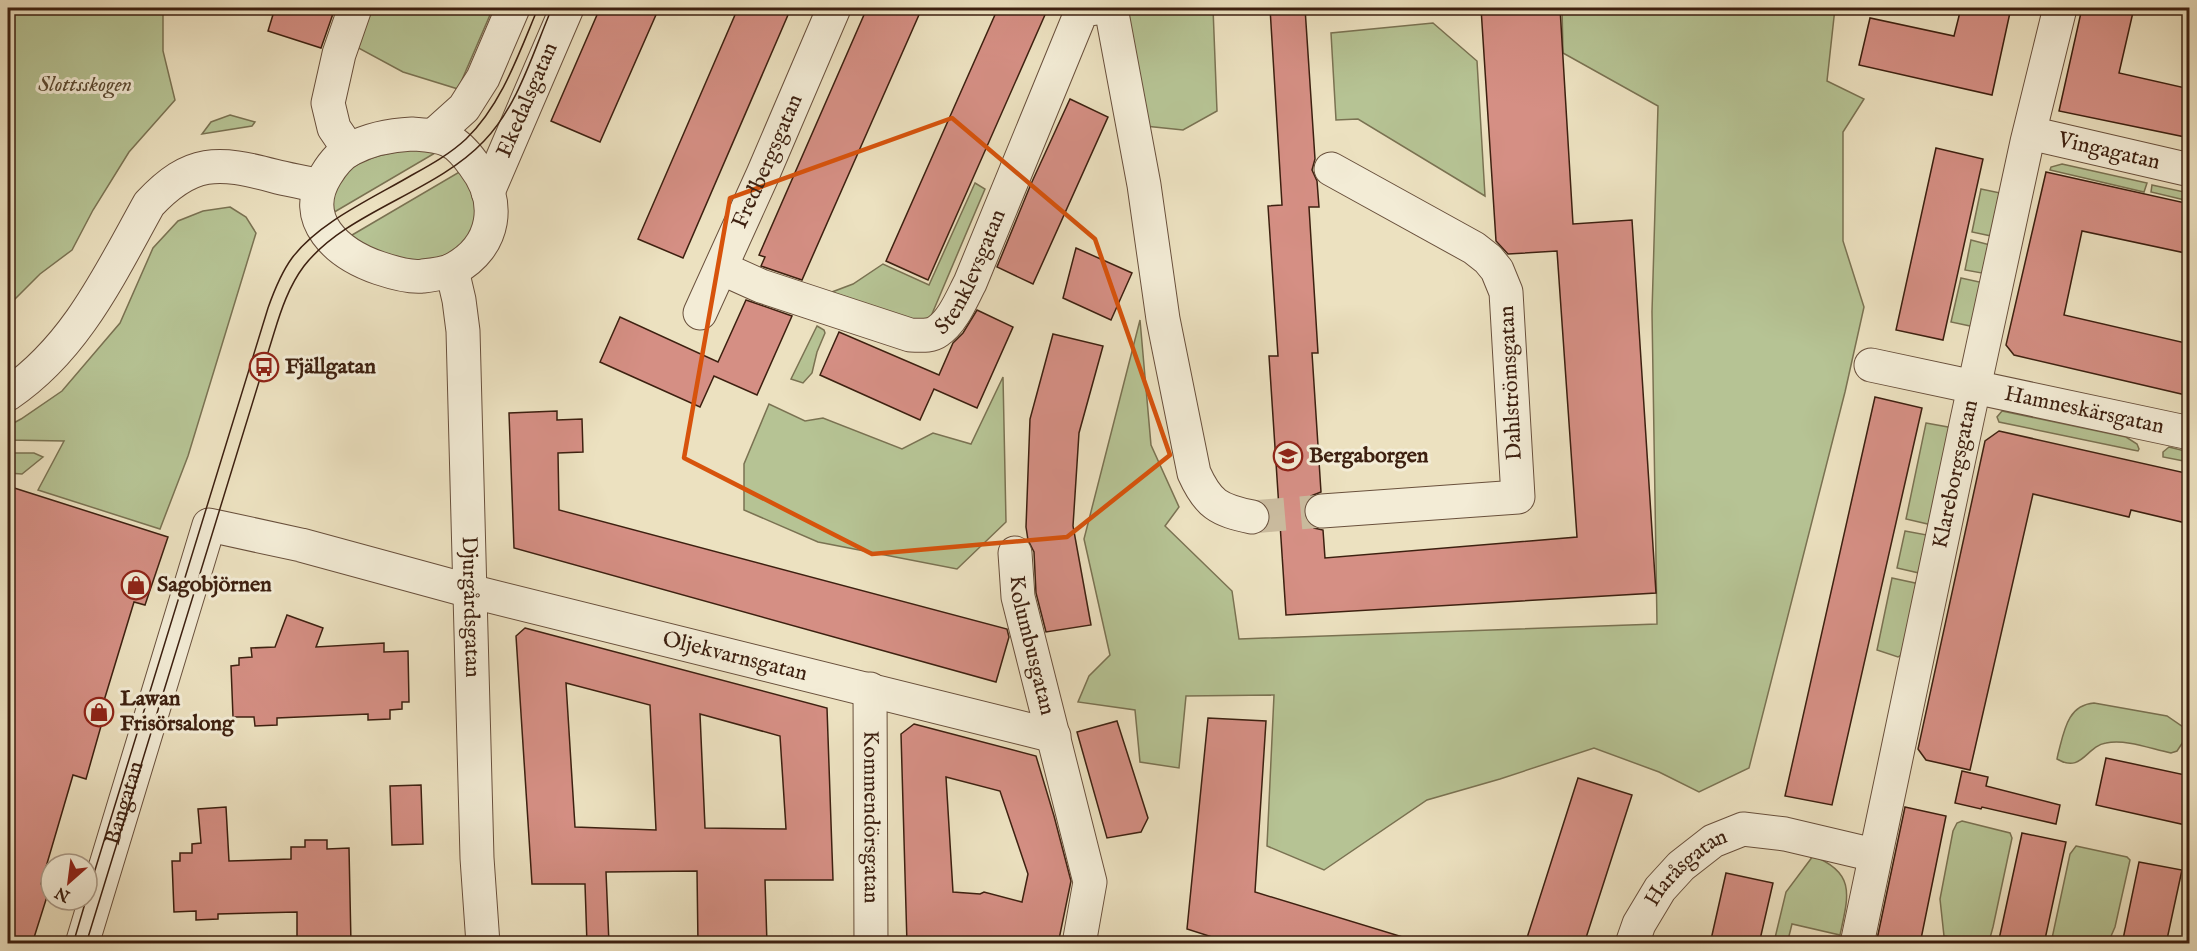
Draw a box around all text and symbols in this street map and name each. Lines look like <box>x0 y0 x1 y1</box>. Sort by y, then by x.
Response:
street label: Ekedalsgatan <box>490 38 565 162</box>
park label: Slottsskogen <box>38 71 132 99</box>
street label: Fredbergsgatan <box>726 90 809 233</box>
street label: Vingagatan <box>2054 126 2163 177</box>
street label: Stenklevsgatan <box>929 205 1013 341</box>
street label: Dahlströmsgatan <box>1493 305 1529 461</box>
bus stop icon: Fjällgatan <box>248 351 280 383</box>
place label: Fjällgatan <box>285 353 376 381</box>
street label: Hamneskärsgatan <box>2002 380 2167 441</box>
street label: Klareborgsgatan <box>1926 397 1985 551</box>
school or university icon: Bergaborgen <box>1272 440 1304 472</box>
place label: Bergaborgen <box>1309 442 1429 470</box>
street label: Djurgårdsgatan <box>454 536 486 678</box>
shop icon: Sagobjörnen <box>120 569 152 601</box>
place label: Sagobjörnen <box>157 571 272 599</box>
street label: Kolumbusgatan <box>1003 575 1061 718</box>
street label: Oljekvarnsgatan <box>660 625 810 688</box>
place label: Lawan Frisörsalong <box>120 685 235 738</box>
shop icon: Lawan Frisörsalong <box>83 696 115 728</box>
street label: Kommendörsgatan <box>856 730 885 904</box>
street label: Bangatan <box>99 758 151 849</box>
street label: Haråsgatan <box>1639 823 1732 912</box>
north arrow <box>39 852 99 912</box>
text: N <box>52 881 75 906</box>

